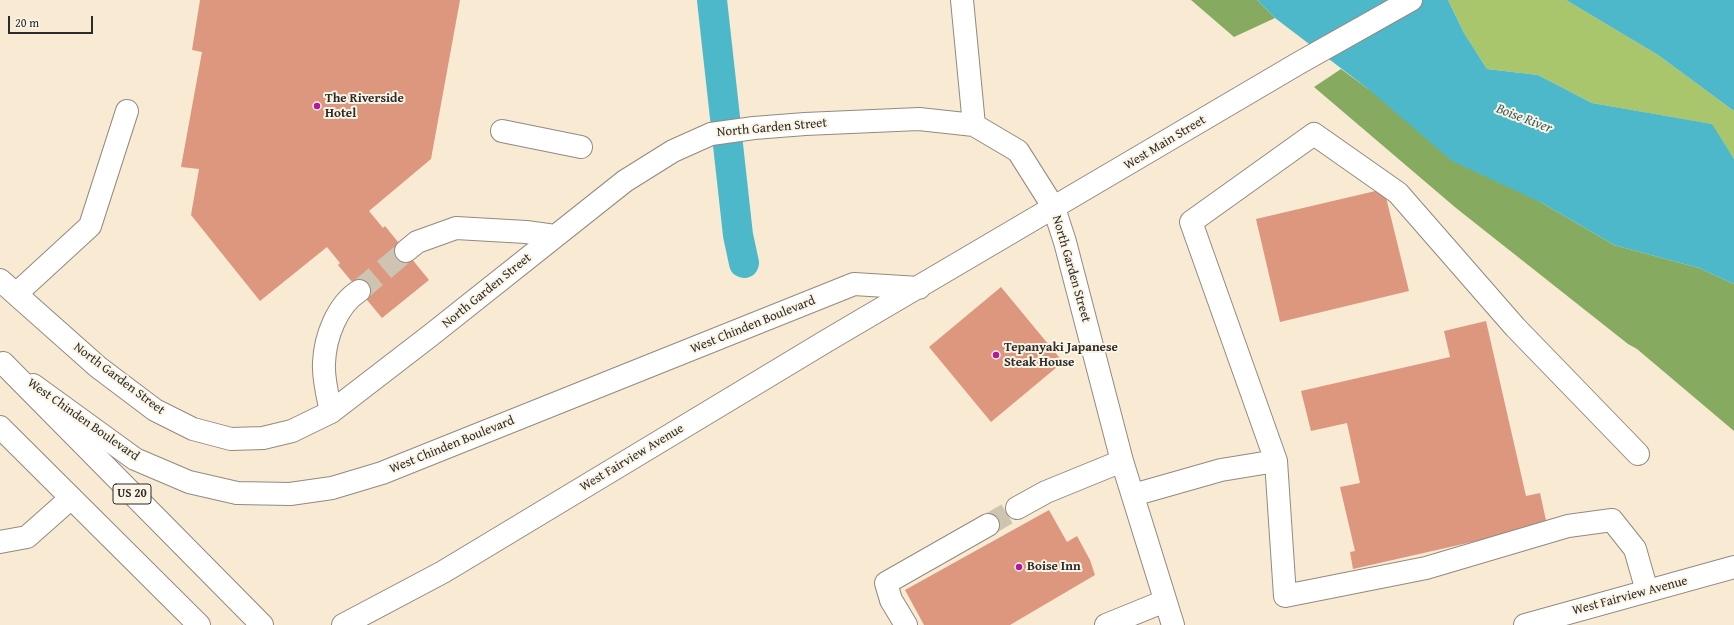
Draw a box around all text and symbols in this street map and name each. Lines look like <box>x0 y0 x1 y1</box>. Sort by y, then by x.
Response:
scale bar <box>10 8 95 34</box>
text: 20 m <box>15 14 39 31</box>
place label: The Riverside Hotel <box>325 91 404 122</box>
marker: The Riverside Hotel <box>312 101 322 111</box>
water label: Boise River <box>1494 101 1554 137</box>
street label: West Main Street <box>1121 112 1209 174</box>
street label: North Garden Street <box>716 115 828 141</box>
street label: North Garden Street <box>1048 214 1094 324</box>
street label: North Garden Street <box>439 250 535 332</box>
street label: West Chinden Boulevard <box>688 293 818 357</box>
street label: North Garden Street <box>70 340 168 418</box>
place label: Tepanyaki Japanese Steak House <box>1004 340 1118 371</box>
marker: Tepanyaki Japanese Steak House <box>991 350 1001 360</box>
street label: West Chinden Boulevard <box>24 375 142 465</box>
street label: West Chinden Boulevard <box>387 413 517 477</box>
street label: West Fairview Avenue <box>577 421 687 495</box>
road number: US 20 <box>113 484 151 504</box>
place label: Boise Inn <box>1027 559 1081 575</box>
marker: Boise Inn <box>1014 562 1024 572</box>
street label: West Fairview Avenue <box>1571 573 1689 619</box>

